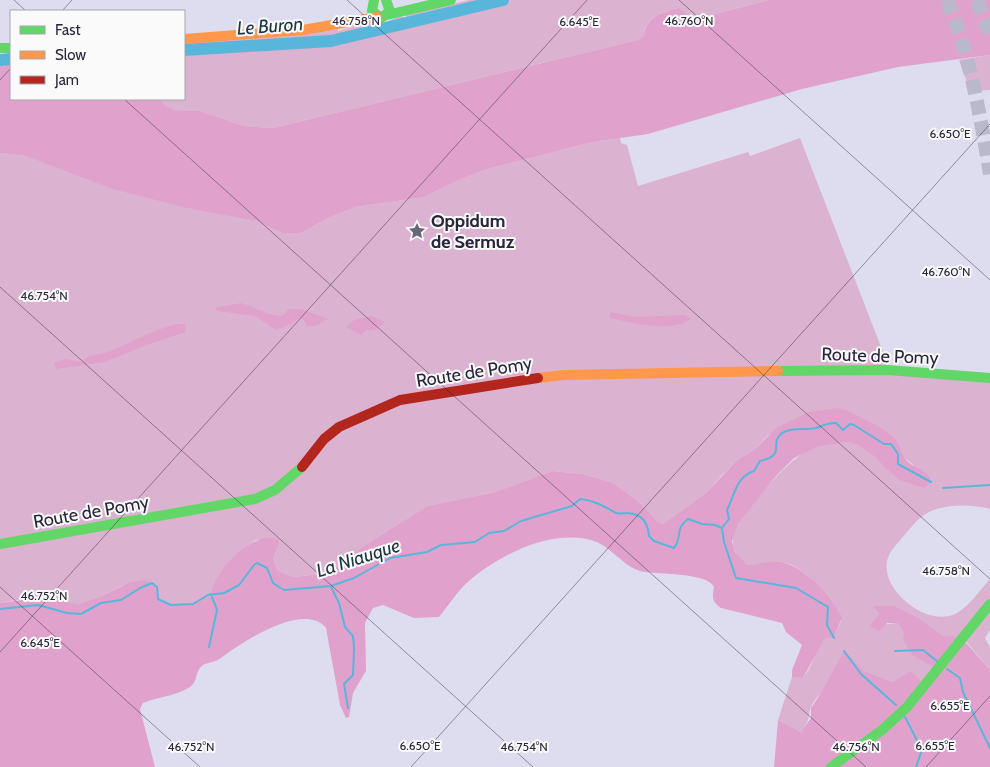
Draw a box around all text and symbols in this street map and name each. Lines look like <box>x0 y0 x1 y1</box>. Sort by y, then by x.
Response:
legend <box>10 10 185 100</box>
water label: Le Buron <box>236 12 304 40</box>
text: 46.758°N <box>332 13 380 28</box>
text: 46.760°N <box>664 13 714 28</box>
text: 6.645°E <box>559 14 599 29</box>
text: Fast <box>55 21 80 39</box>
text: Slow <box>55 46 86 64</box>
text: Jam <box>54 71 79 89</box>
text: 6.650°E <box>929 126 971 141</box>
place label: Oppidum de Sermuz <box>431 210 515 253</box>
place icon: Oppidum de Sermuz <box>407 221 427 241</box>
text: 46.760°N <box>921 264 971 279</box>
text: 46.754°N <box>20 288 68 303</box>
street label: Route de Pomy <box>821 343 939 369</box>
street label: Route de Pomy <box>415 352 533 392</box>
street label: Route de Pomy <box>32 491 150 533</box>
water label: La Niauque <box>313 534 403 582</box>
text: 46.758°N <box>922 563 970 578</box>
text: 46.752°N <box>20 588 68 603</box>
text: 6.645°E <box>20 635 60 650</box>
text: 6.655°E <box>930 698 970 713</box>
text: 6.650°E <box>399 738 441 753</box>
text: 6.655°E <box>915 738 955 753</box>
text: 46.752°N <box>167 739 215 754</box>
text: 46.754°N <box>500 739 548 754</box>
text: 46.756°N <box>832 739 880 754</box>

